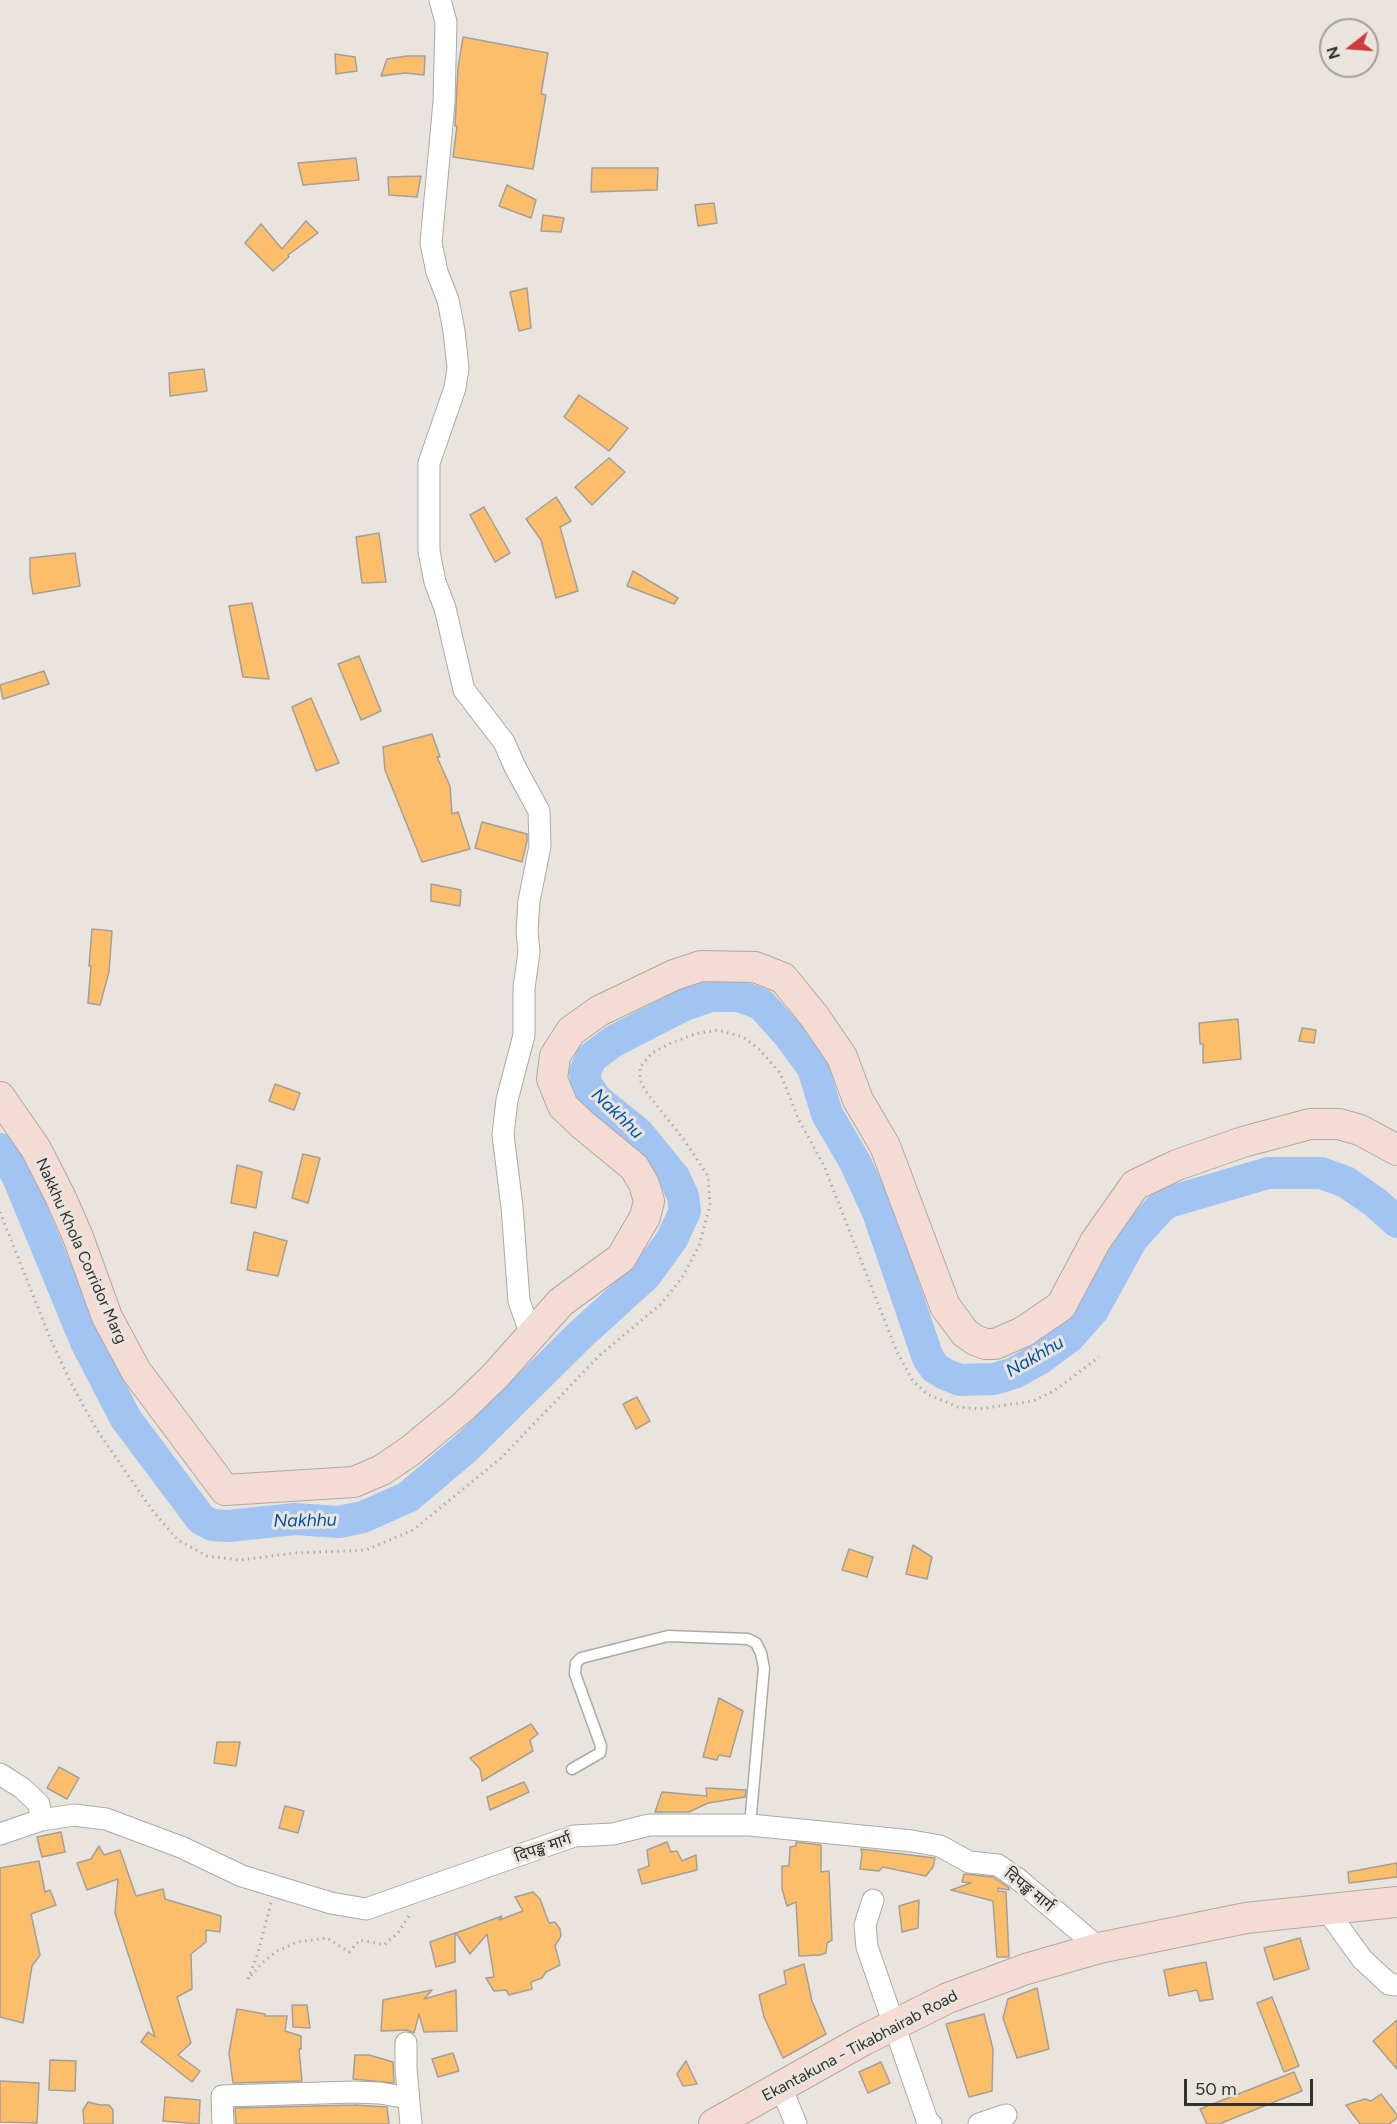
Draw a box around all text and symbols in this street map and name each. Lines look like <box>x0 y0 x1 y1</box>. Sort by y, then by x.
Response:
north arrow <box>1319 18 1379 78</box>
text: N <box>1322 44 1344 62</box>
water label: Nakhhu <box>587 1084 647 1144</box>
street label: Nakkhu Khola Corridor Marg <box>31 1155 131 1347</box>
water label: Nakhhu <box>1002 1332 1068 1382</box>
water label: Nakhhu <box>273 1510 337 1532</box>
street label: दिपङ्ख मार्ग <box>512 1829 574 1867</box>
street label: दिपङ्ख मार्ग <box>1000 1864 1058 1916</box>
street label: Ekantakuna - Tikabhairab Road <box>759 1986 961 2106</box>
scale bar <box>1187 2067 1316 2105</box>
text: 50 m <box>1195 2078 1237 2100</box>

